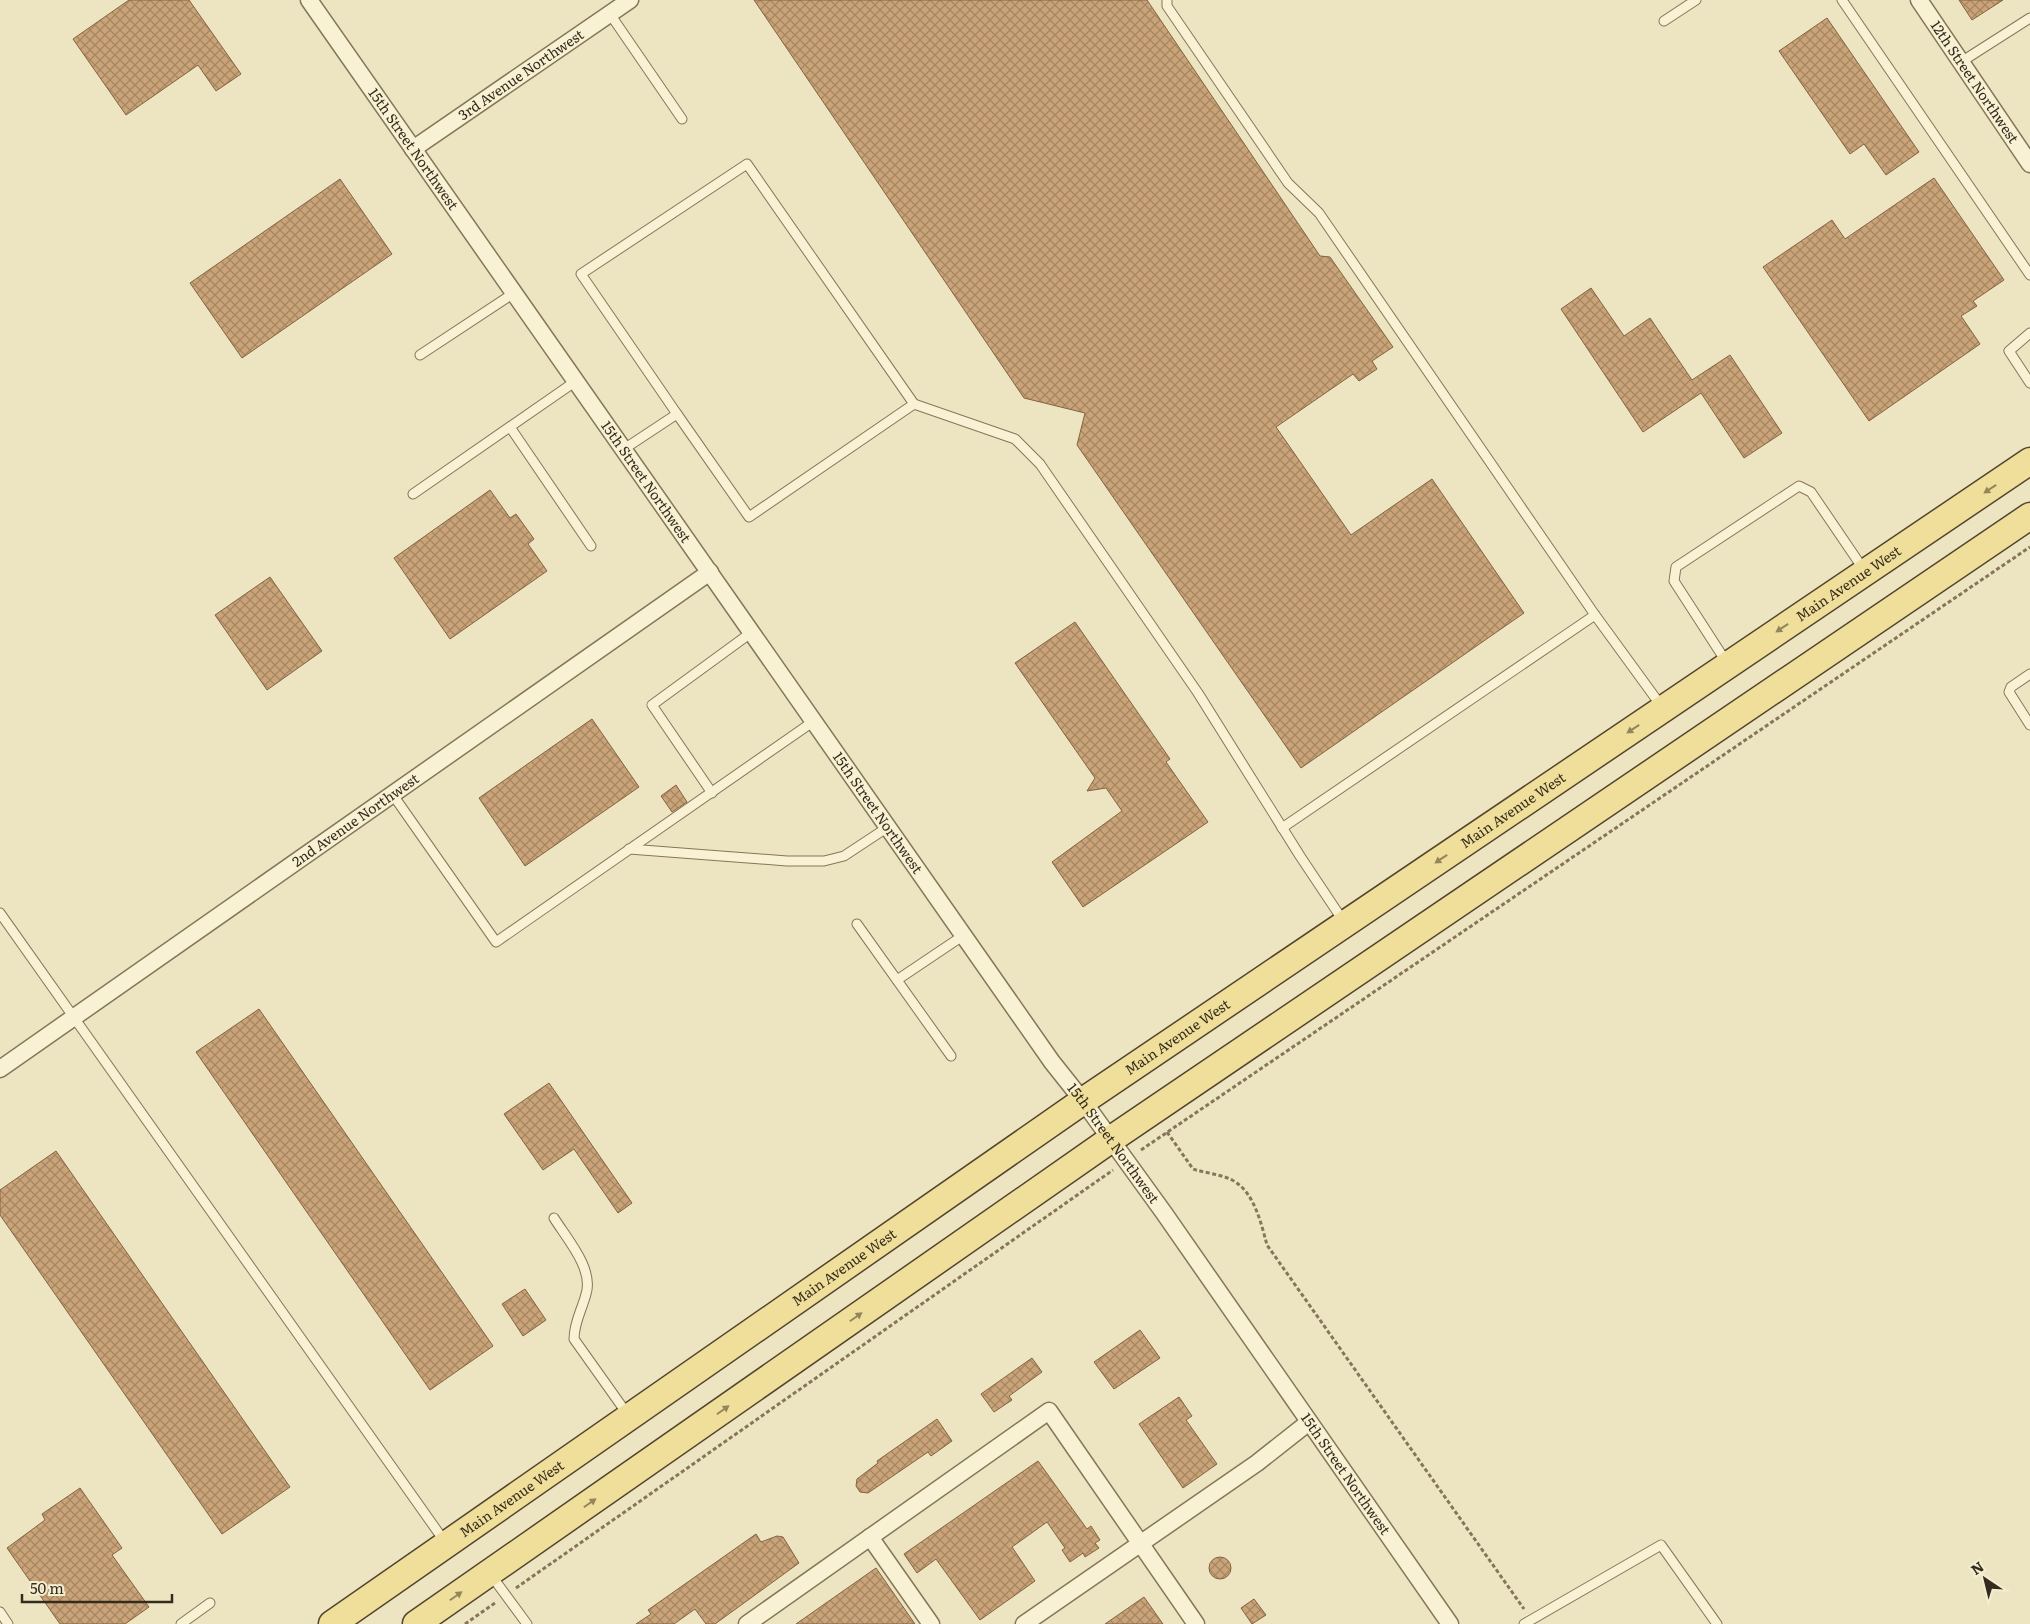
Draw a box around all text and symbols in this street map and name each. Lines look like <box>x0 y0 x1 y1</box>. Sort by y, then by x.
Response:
street label: 12th Street Northwest <box>1927 16 2024 147</box>
street label: 3rd Avenue Northwest <box>454 24 588 124</box>
street label: 15th Street Northwest <box>365 84 464 214</box>
street label: 15th Street Northwest <box>597 416 697 546</box>
one-way arrow <box>1983 484 1996 493</box>
street label: Main Avenue West <box>1791 540 1905 626</box>
one-way arrow <box>1776 624 1789 633</box>
one-way arrow <box>1626 724 1640 734</box>
street label: 15th Street Northwest <box>829 747 928 877</box>
street label: Main Avenue West <box>1456 767 1569 852</box>
street label: 2nd Avenue Northwest <box>288 768 423 871</box>
one-way arrow <box>1434 854 1447 864</box>
street label: Main Avenue West <box>1120 994 1234 1079</box>
street label: 15th Street Northwest <box>1063 1078 1165 1207</box>
street label: Main Avenue West <box>787 1223 900 1310</box>
one-way arrow <box>849 1312 863 1322</box>
one-way arrow <box>716 1405 730 1415</box>
street label: 15th Street Northwest <box>1297 1408 1396 1539</box>
street label: Main Avenue West <box>455 1454 568 1541</box>
one-way arrow <box>583 1498 596 1508</box>
north arrow <box>1960 1554 2010 1604</box>
text: N <box>1966 1556 1988 1579</box>
scale bar <box>22 1572 172 1604</box>
text: 50 m <box>30 1576 64 1599</box>
one-way arrow <box>449 1591 463 1601</box>

